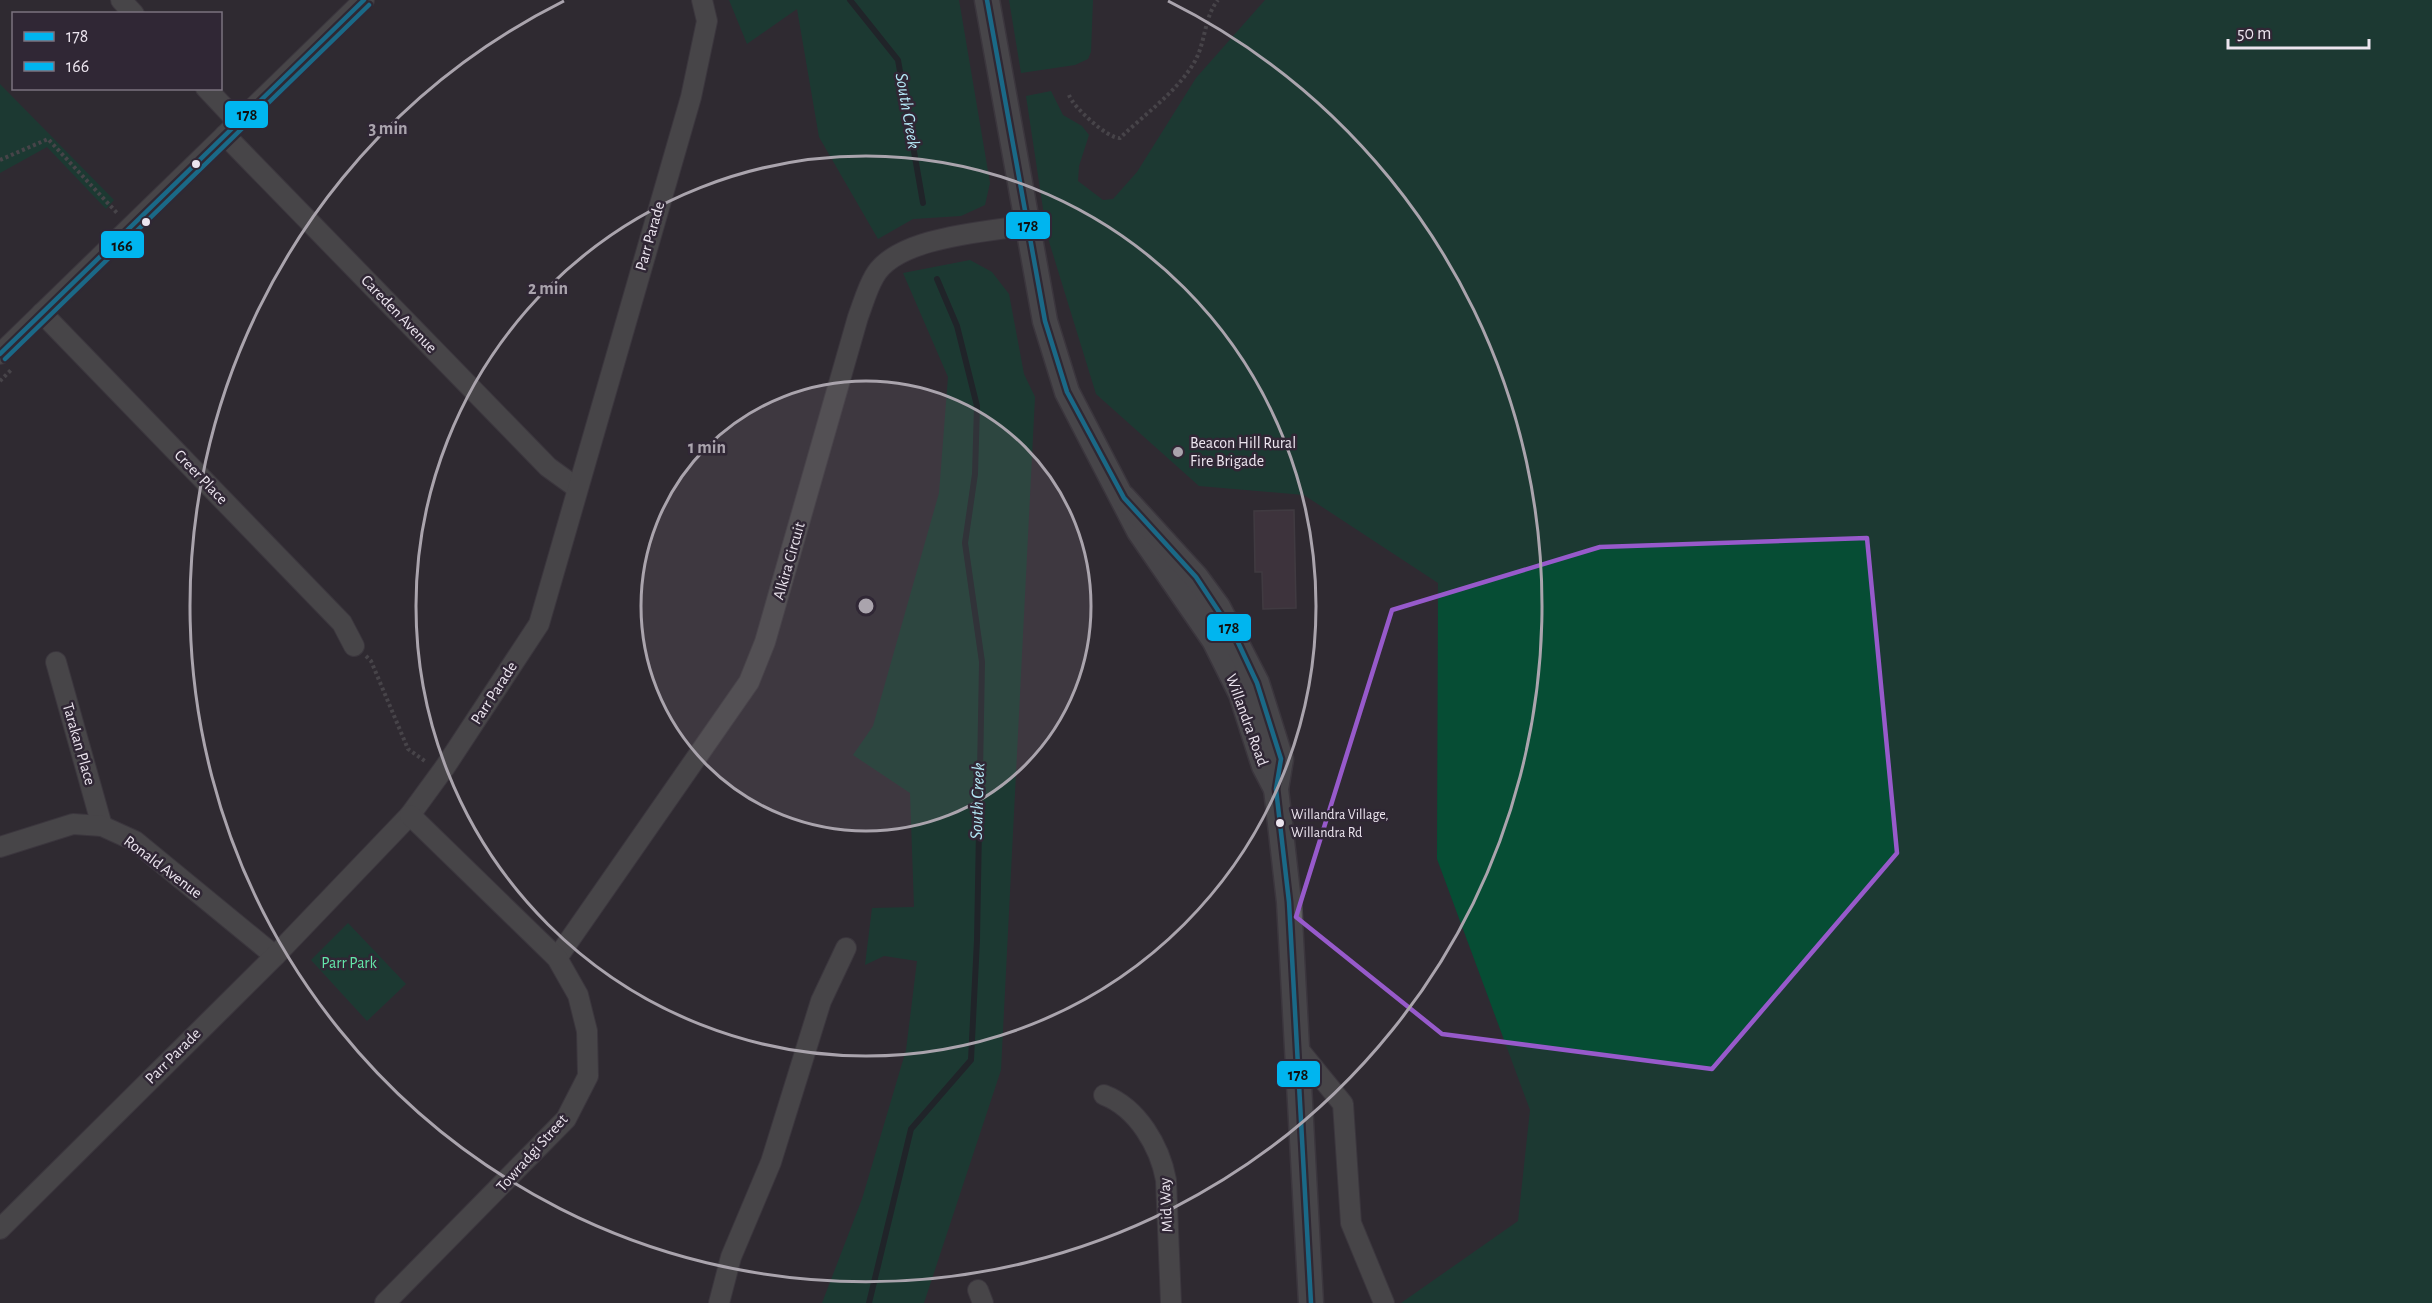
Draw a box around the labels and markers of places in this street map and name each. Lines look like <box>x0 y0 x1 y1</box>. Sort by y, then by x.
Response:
unlabelled marker <box>190 158 202 170</box>
unlabelled marker <box>140 216 152 228</box>
place label: Beacon Hill Rural Fire Brigade <box>1190 435 1296 469</box>
marker: Beacon Hill Rural Fire Brigade <box>1171 445 1185 459</box>
centre of rings <box>856 596 876 616</box>
place label: Willandra Village, Willandra Rd <box>1291 808 1388 840</box>
marker: Willandra Village, Willandra Rd <box>1274 817 1286 829</box>

